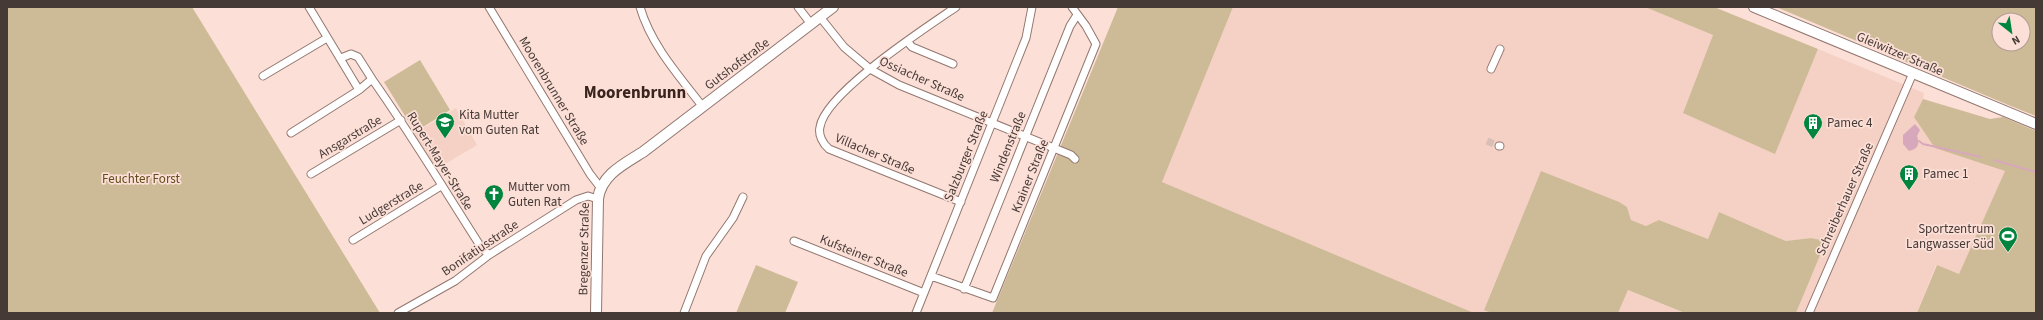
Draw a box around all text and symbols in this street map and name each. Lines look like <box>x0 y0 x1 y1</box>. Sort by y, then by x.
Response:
north arrow <box>1991 12 2031 52</box>
street label: Gleiwitzer Straße <box>1854 28 1946 80</box>
text: N <box>2009 32 2023 49</box>
street label: Moorenbrunner Straße <box>514 33 594 149</box>
street label: Gutshofstraße <box>701 34 773 94</box>
street label: Ossiacher Straße <box>877 52 967 106</box>
district label: Moorenbrunn <box>584 81 686 105</box>
place label: Kita Mutter vom Guten Rat <box>459 106 540 139</box>
street label: Rupert-Mayer-Straße <box>402 108 478 214</box>
street label: Salzburger Straße <box>940 108 992 204</box>
street label: Windenstraße <box>985 109 1031 185</box>
street label: Ansgarstraße <box>315 111 385 163</box>
school or university icon: Kita Mutter vom Guten Rat <box>434 111 456 139</box>
building icon: Pamec 4 <box>1802 112 1824 140</box>
place label: Pamec 4 <box>1827 114 1873 132</box>
street label: Villacher Straße <box>832 129 918 179</box>
street label: Krainer Straße <box>1007 137 1053 215</box>
street label: Schreiberhauer Straße <box>1812 140 1878 258</box>
building icon: Pamec 1 <box>1898 163 1920 191</box>
place label: Pamec 1 <box>1923 165 1969 183</box>
park label: Feuchter Forst <box>102 170 181 188</box>
street label: Ludgerstraße <box>355 177 427 229</box>
place label: Mutter vom Guten Rat <box>508 178 570 211</box>
church icon: Mutter vom Guten Rat <box>483 183 505 211</box>
street label: Bregenzer Straße <box>574 202 594 296</box>
street label: Bonifatiusstraße <box>438 216 522 280</box>
place label: Sportzentrum Langwasser Süd <box>1906 220 1994 253</box>
sports icon: Sportzentrum Langwasser Süd <box>1997 225 2019 253</box>
street label: Kufsteiner Straße <box>817 230 911 282</box>

